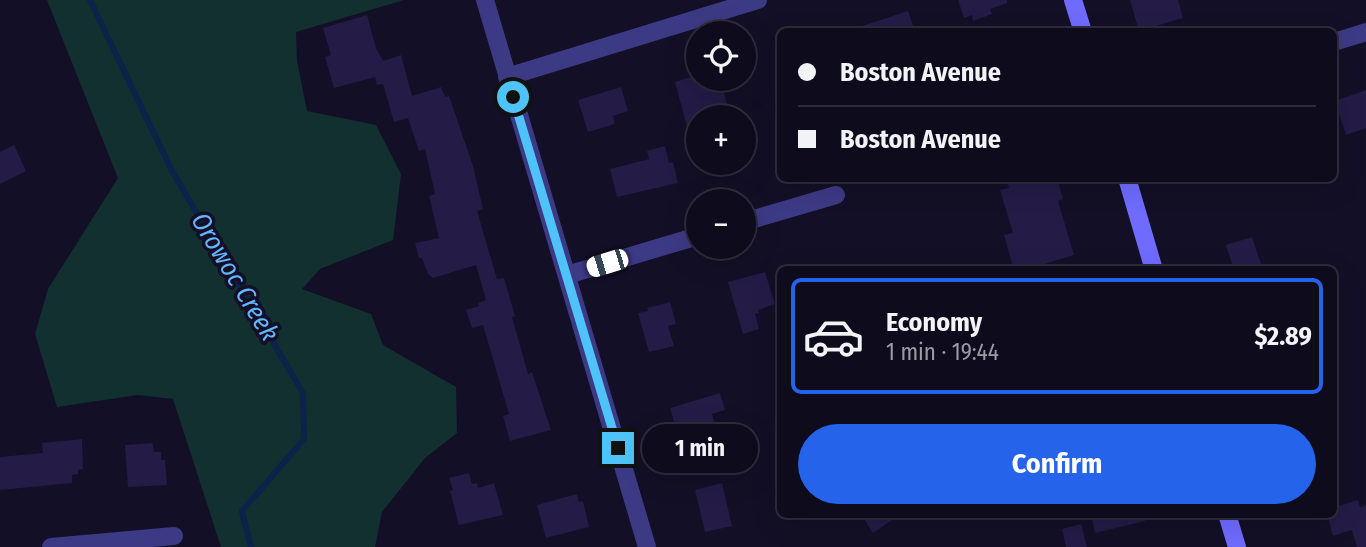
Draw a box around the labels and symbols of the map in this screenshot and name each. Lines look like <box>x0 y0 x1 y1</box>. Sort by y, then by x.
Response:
route start <box>497 81 529 113</box>
water label: Orowoc Creek <box>185 207 285 347</box>
car <box>584 247 631 279</box>
callout: 1 min <box>642 424 758 472</box>
route end <box>602 432 634 464</box>

